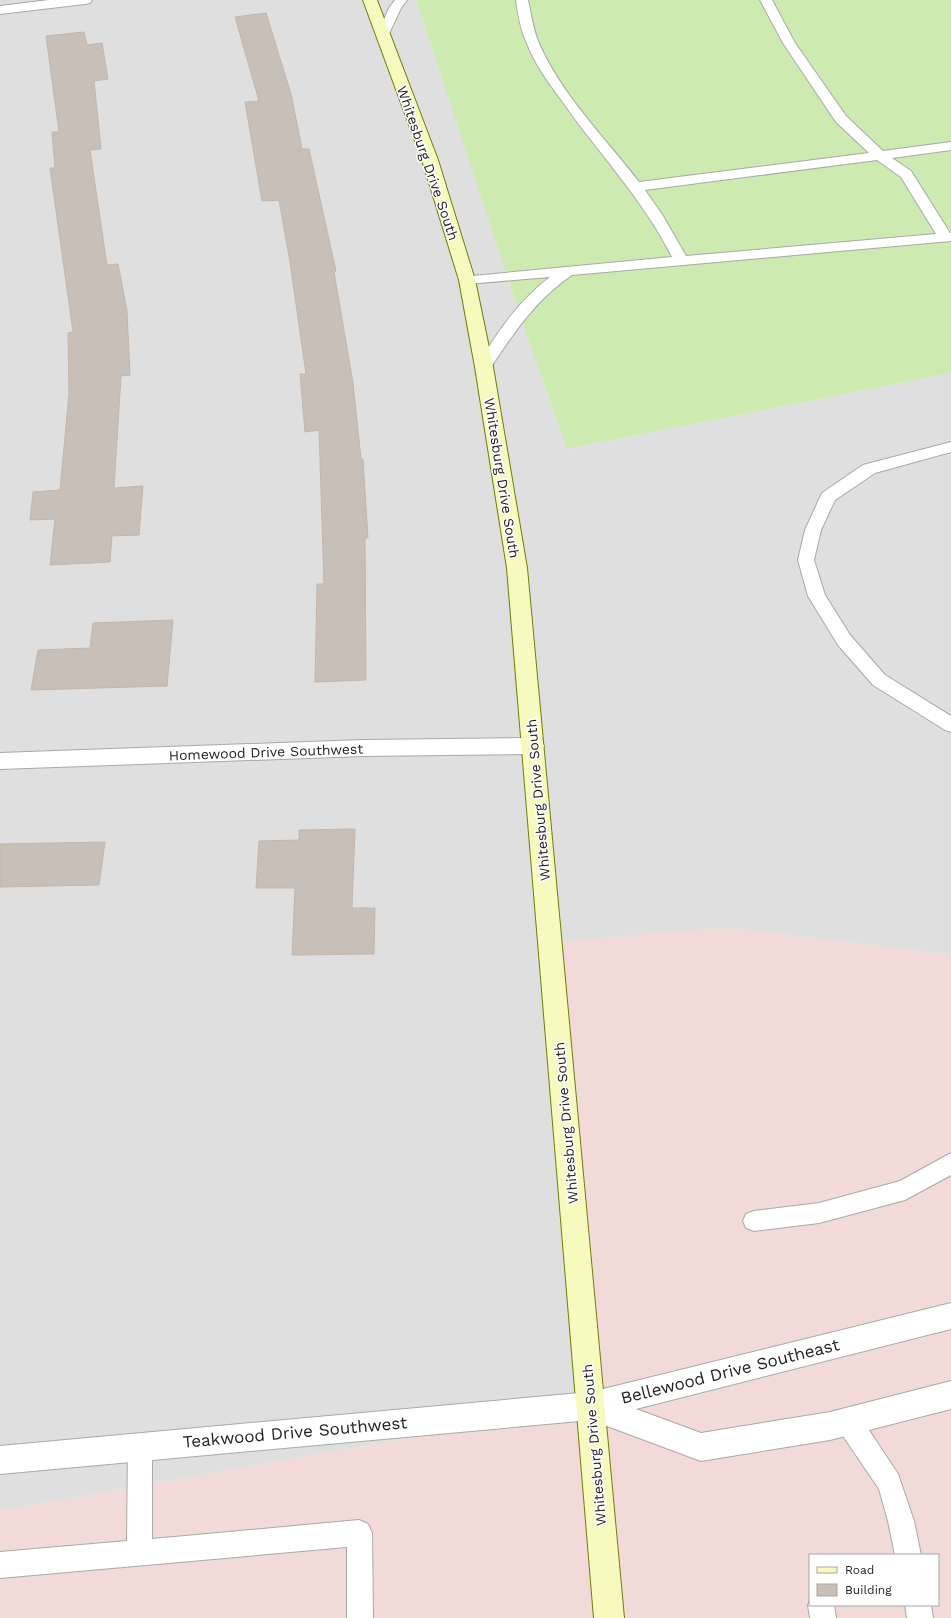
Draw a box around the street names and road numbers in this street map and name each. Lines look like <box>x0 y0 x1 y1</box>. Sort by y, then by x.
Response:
street label: Whitesburg Drive South <box>394 84 462 242</box>
street label: Whitesburg Drive South <box>481 397 523 559</box>
street label: Whitesburg Drive South <box>523 718 553 882</box>
street label: Homewood Drive Southwest <box>169 741 364 763</box>
street label: Whitesburg Drive South <box>551 1041 581 1205</box>
street label: Bellewood Drive Southeast <box>619 1334 841 1408</box>
street label: Whitesburg Drive South <box>579 1363 609 1527</box>
street label: Teakwood Drive Southwest <box>182 1412 408 1452</box>

